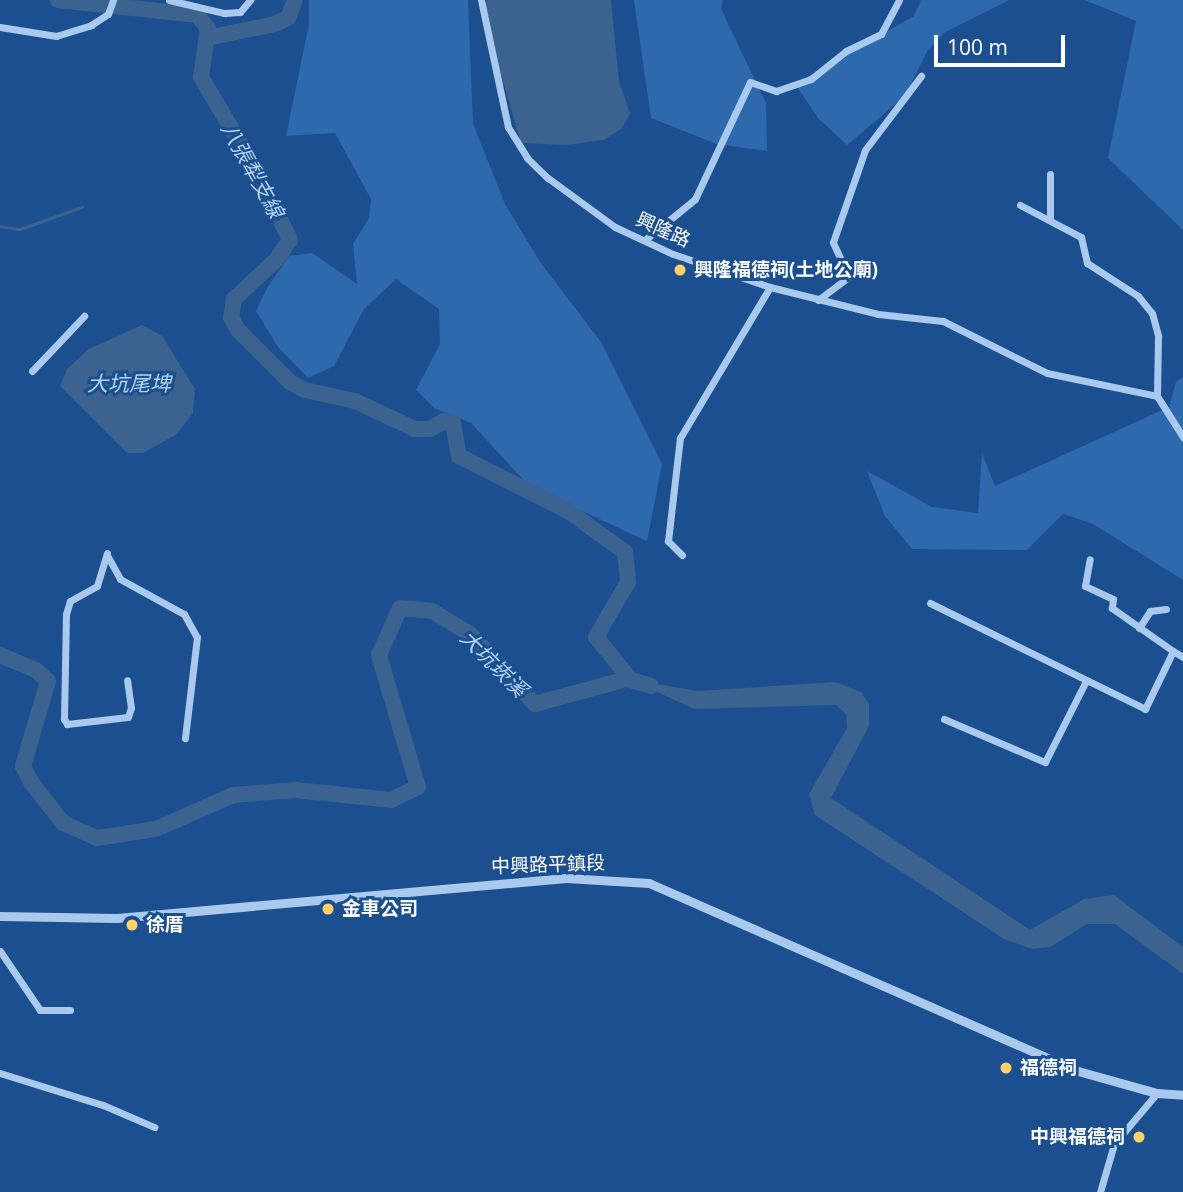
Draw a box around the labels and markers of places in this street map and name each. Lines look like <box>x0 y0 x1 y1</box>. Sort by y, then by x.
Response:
place label: 興隆福德祠(土地公廟) <box>694 259 878 281</box>
marker: 興隆福德祠(土地公廟) <box>672 262 688 278</box>
place label: 金車公司 <box>342 898 418 920</box>
marker: 金車公司 <box>320 901 336 917</box>
place label: 徐厝 <box>146 914 184 936</box>
marker: 徐厝 <box>124 917 140 933</box>
place label: 福德祠 <box>1020 1057 1077 1079</box>
marker: 福德祠 <box>998 1060 1014 1076</box>
place label: 中興福德祠 <box>1030 1126 1125 1148</box>
marker: 中興福德祠 <box>1131 1129 1147 1145</box>

